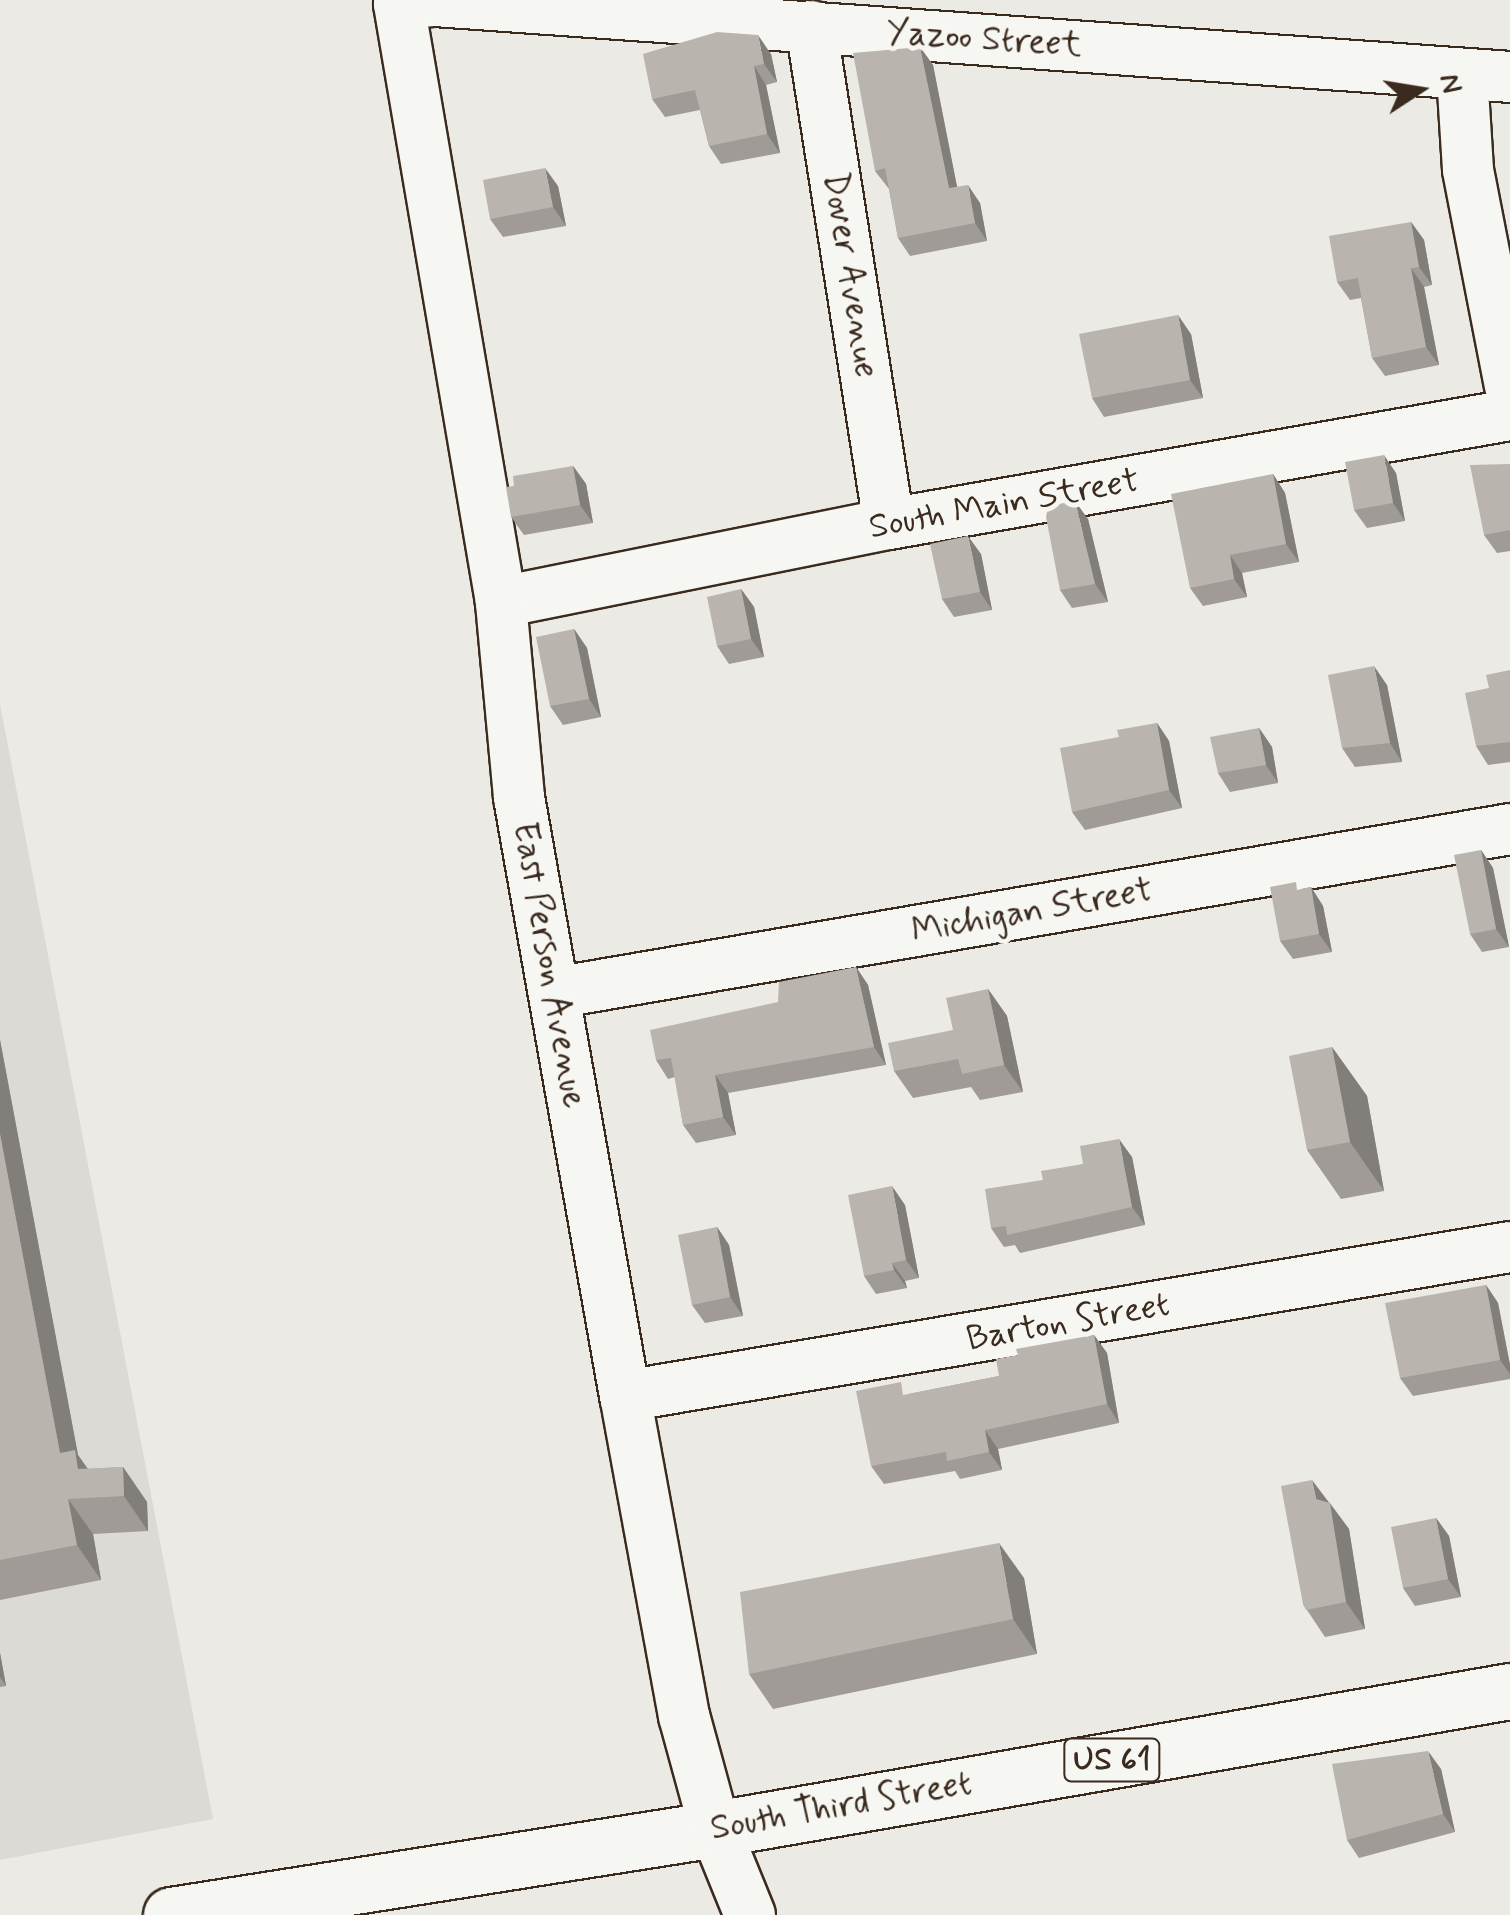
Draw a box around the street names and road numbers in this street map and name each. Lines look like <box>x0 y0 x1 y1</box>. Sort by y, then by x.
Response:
street label: Yazoo Street <box>885 11 1083 67</box>
street label: Dover Avenue <box>813 172 887 378</box>
street label: South Main Street <box>867 460 1141 548</box>
street label: East Person Avenue <box>504 821 594 1109</box>
street label: Michigan Street <box>909 869 1155 953</box>
street label: Barton Street <box>960 1283 1176 1361</box>
road number: US 61 <box>1062 1733 1162 1787</box>
street label: South Third Street <box>704 1762 978 1850</box>

